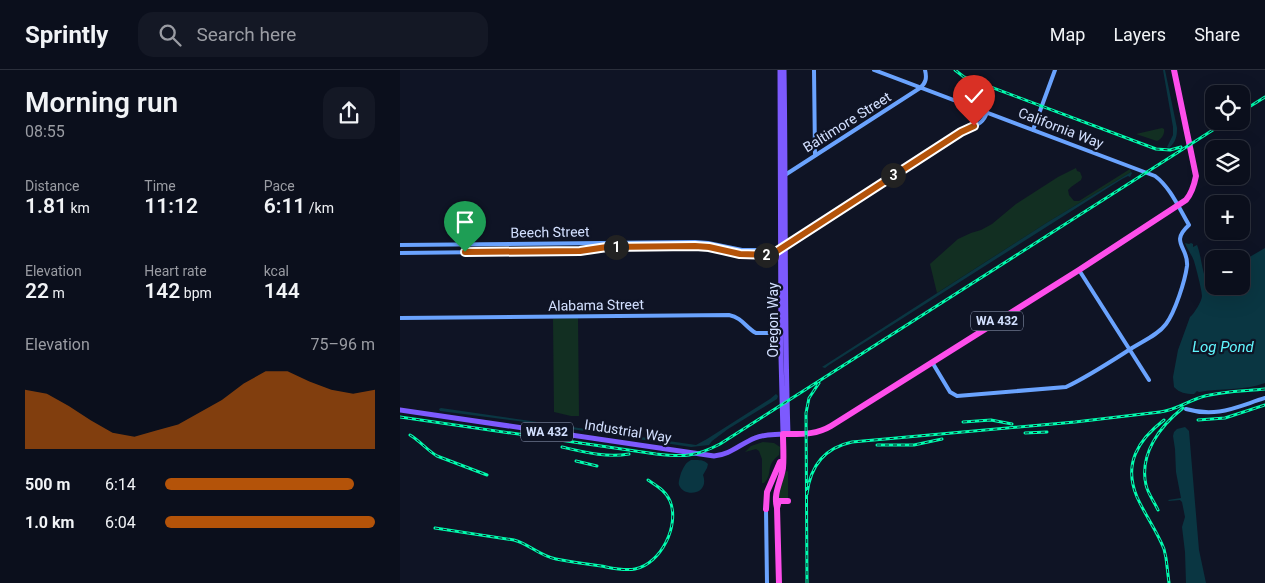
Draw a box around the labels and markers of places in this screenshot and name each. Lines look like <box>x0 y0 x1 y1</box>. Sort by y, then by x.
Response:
pin <box>953 75 995 126</box>
pin: 3 <box>880 162 906 188</box>
pin <box>444 201 486 252</box>
pin: 1 <box>604 234 628 260</box>
pin: 2 <box>754 242 778 268</box>

